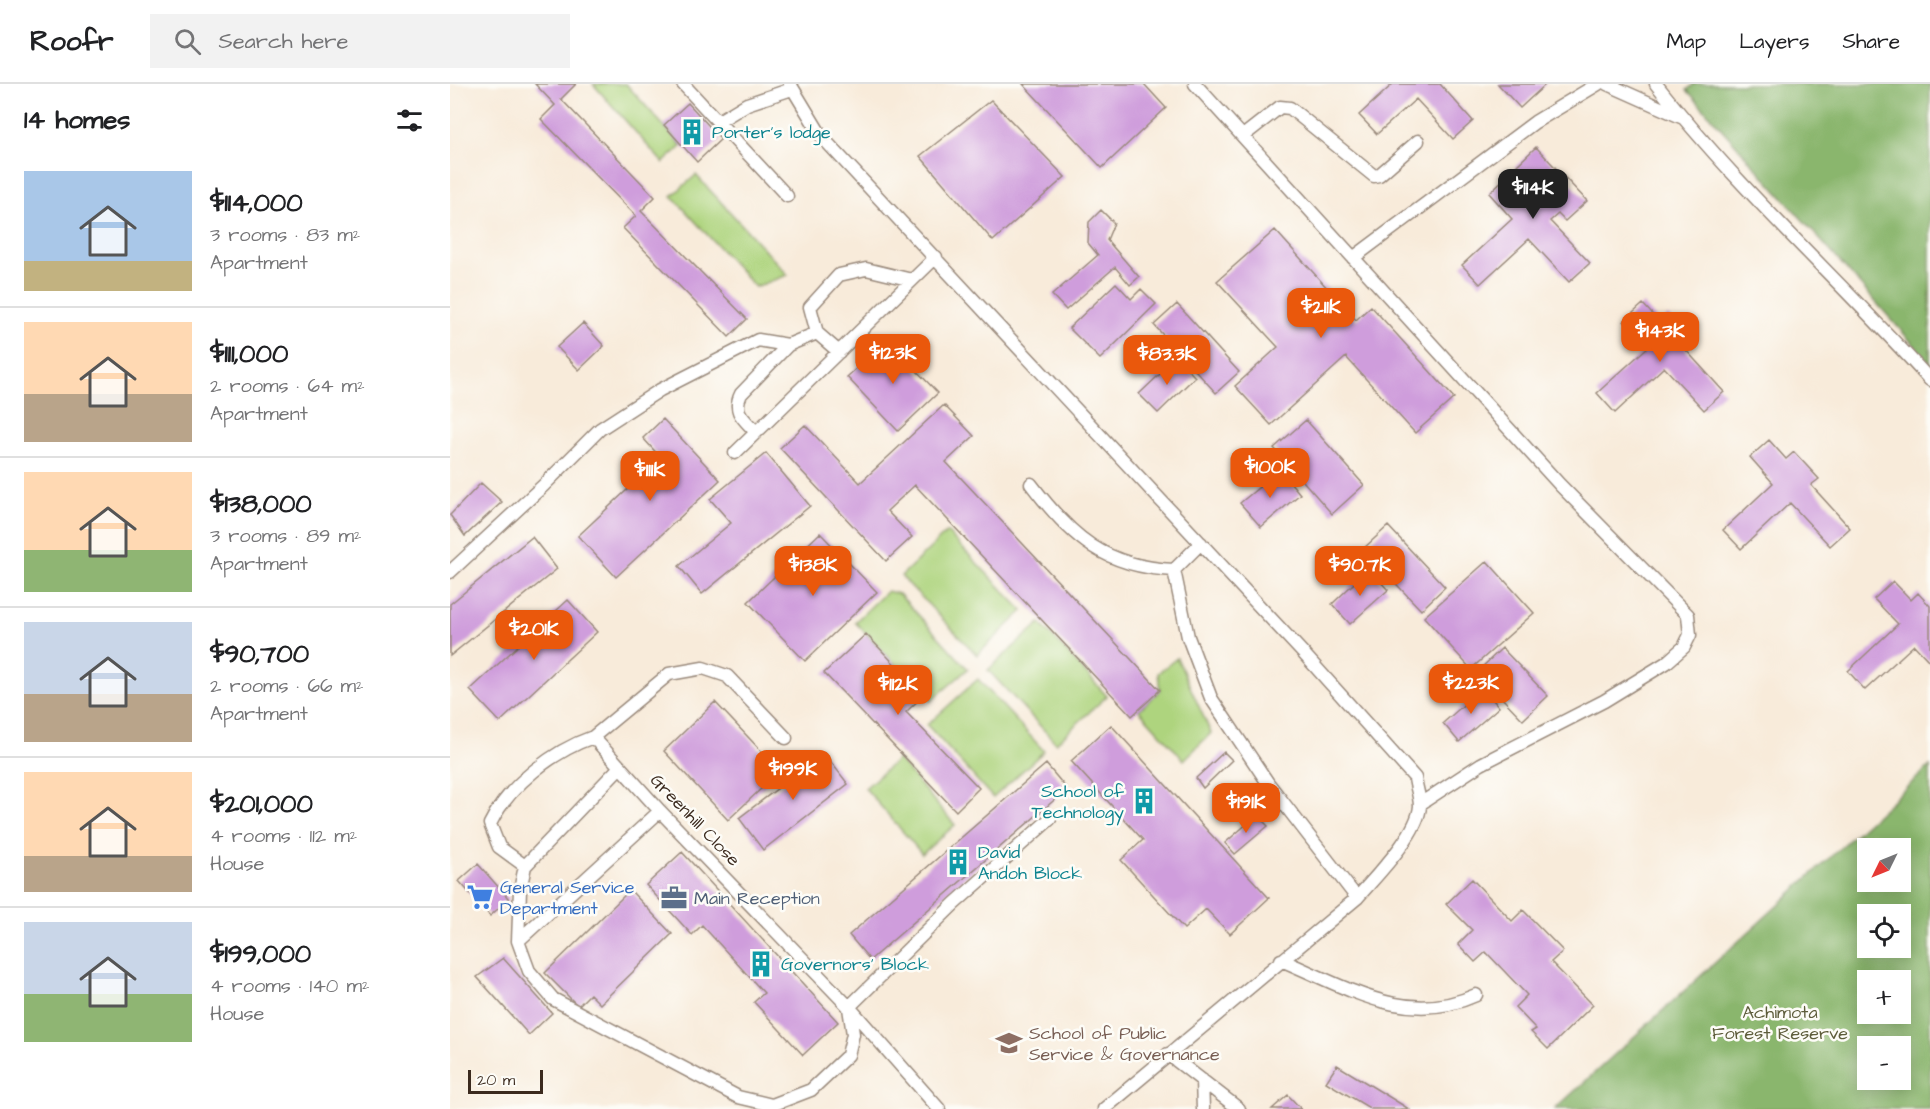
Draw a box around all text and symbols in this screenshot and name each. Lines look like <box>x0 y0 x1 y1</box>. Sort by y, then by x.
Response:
search box <box>150 14 570 68</box>
text: Roofr <box>30 22 114 61</box>
icon: search <box>171 25 204 58</box>
text: Search here <box>219 26 348 57</box>
text: Map <box>1666 27 1706 56</box>
text: Layers <box>1739 27 1809 56</box>
text: Share <box>1842 27 1900 56</box>
text: 14 homes <box>24 102 130 138</box>
icon: filters <box>393 104 426 137</box>
building icon: Porter's lodge <box>677 117 707 147</box>
place label: Porter's lodge <box>712 120 831 146</box>
pin: $114K <box>1491 169 1575 220</box>
text: $114K <box>1512 174 1554 202</box>
text: $114,000 <box>210 185 303 221</box>
icon: home <box>72 195 144 267</box>
text: 3 rooms · 83 m² <box>210 221 360 249</box>
text: Apartment <box>210 249 308 277</box>
pin: $211K <box>1279 288 1363 339</box>
text: $211K <box>1301 293 1341 321</box>
pin: $143K <box>1618 312 1702 363</box>
text: $143K <box>1635 317 1685 345</box>
pin: $123K <box>851 334 935 385</box>
pin: $83.3K <box>1118 335 1216 386</box>
text: $111,000 <box>210 336 288 372</box>
text: $123K <box>869 339 917 367</box>
text: $83.3K <box>1137 340 1197 368</box>
icon: home <box>72 346 144 418</box>
text: 2 rooms · 64 m² <box>210 372 365 400</box>
text: Apartment <box>210 400 308 428</box>
pin: $100K <box>1228 448 1312 499</box>
pin: $111K <box>608 451 692 502</box>
text: $100K <box>1244 453 1296 481</box>
text: $111K <box>635 456 665 484</box>
text: $138,000 <box>210 486 312 522</box>
icon: home <box>72 496 144 568</box>
text: 3 rooms · 89 m² <box>210 522 362 550</box>
pin: $138K <box>771 546 855 597</box>
pin: $90.7K <box>1311 546 1409 597</box>
text: Apartment <box>210 550 308 578</box>
text: $138K <box>789 551 837 579</box>
text: $90.7K <box>1329 551 1391 579</box>
pin: $201K <box>492 610 576 661</box>
text: $201K <box>509 615 559 643</box>
text: $90,700 <box>210 636 309 672</box>
icon: home <box>72 646 144 718</box>
pin: $223K <box>1429 664 1513 715</box>
pin: $112K <box>856 665 940 716</box>
text: $223K <box>1443 669 1499 697</box>
text: $112K <box>878 670 918 698</box>
text: 2 rooms · 66 m² <box>210 672 364 700</box>
text: Apartment <box>210 700 308 728</box>
pin: $199K <box>751 750 835 801</box>
text: $199K <box>769 755 817 783</box>
street label: Greenhill Close <box>644 768 746 872</box>
place label: School of Technology <box>1032 779 1124 826</box>
pin: $191K <box>1204 783 1288 834</box>
text: $201,000 <box>210 786 313 822</box>
building icon: School of Technology <box>1129 786 1159 816</box>
text: $191K <box>1226 788 1266 816</box>
icon: home <box>72 796 144 868</box>
text: 4 rooms · 112 m² <box>210 822 357 850</box>
north arrow <box>1857 838 1911 892</box>
map controls <box>1857 838 1911 1090</box>
place label: David Andoh Block <box>978 840 1082 886</box>
building icon: David Andoh Block <box>943 847 973 877</box>
text: House <box>210 850 264 878</box>
place label: General Service Department <box>500 875 635 921</box>
supermarket icon: General Service Department <box>465 882 495 912</box>
office icon: Main Reception <box>659 883 689 913</box>
place label: Main Reception <box>694 886 820 911</box>
button: locate <box>1857 904 1911 958</box>
text: $199,000 <box>210 936 311 972</box>
icon: home <box>72 946 144 1018</box>
building icon: Governors' Block <box>746 949 776 979</box>
place label: Governors' Block <box>781 952 929 977</box>
button: + <box>1857 970 1911 1024</box>
text: 4 rooms · 140 m² <box>210 972 369 1000</box>
text: House <box>210 1000 264 1028</box>
park label: Achimota Forest Reserve <box>1712 1000 1848 1046</box>
place label: School of Public Service & Governance <box>1029 1021 1220 1067</box>
school or university icon: School of Public Service & Governance <box>994 1028 1024 1058</box>
button: − <box>1857 1036 1911 1090</box>
scale bar <box>468 1067 543 1094</box>
text: 20 m <box>477 1069 515 1091</box>

